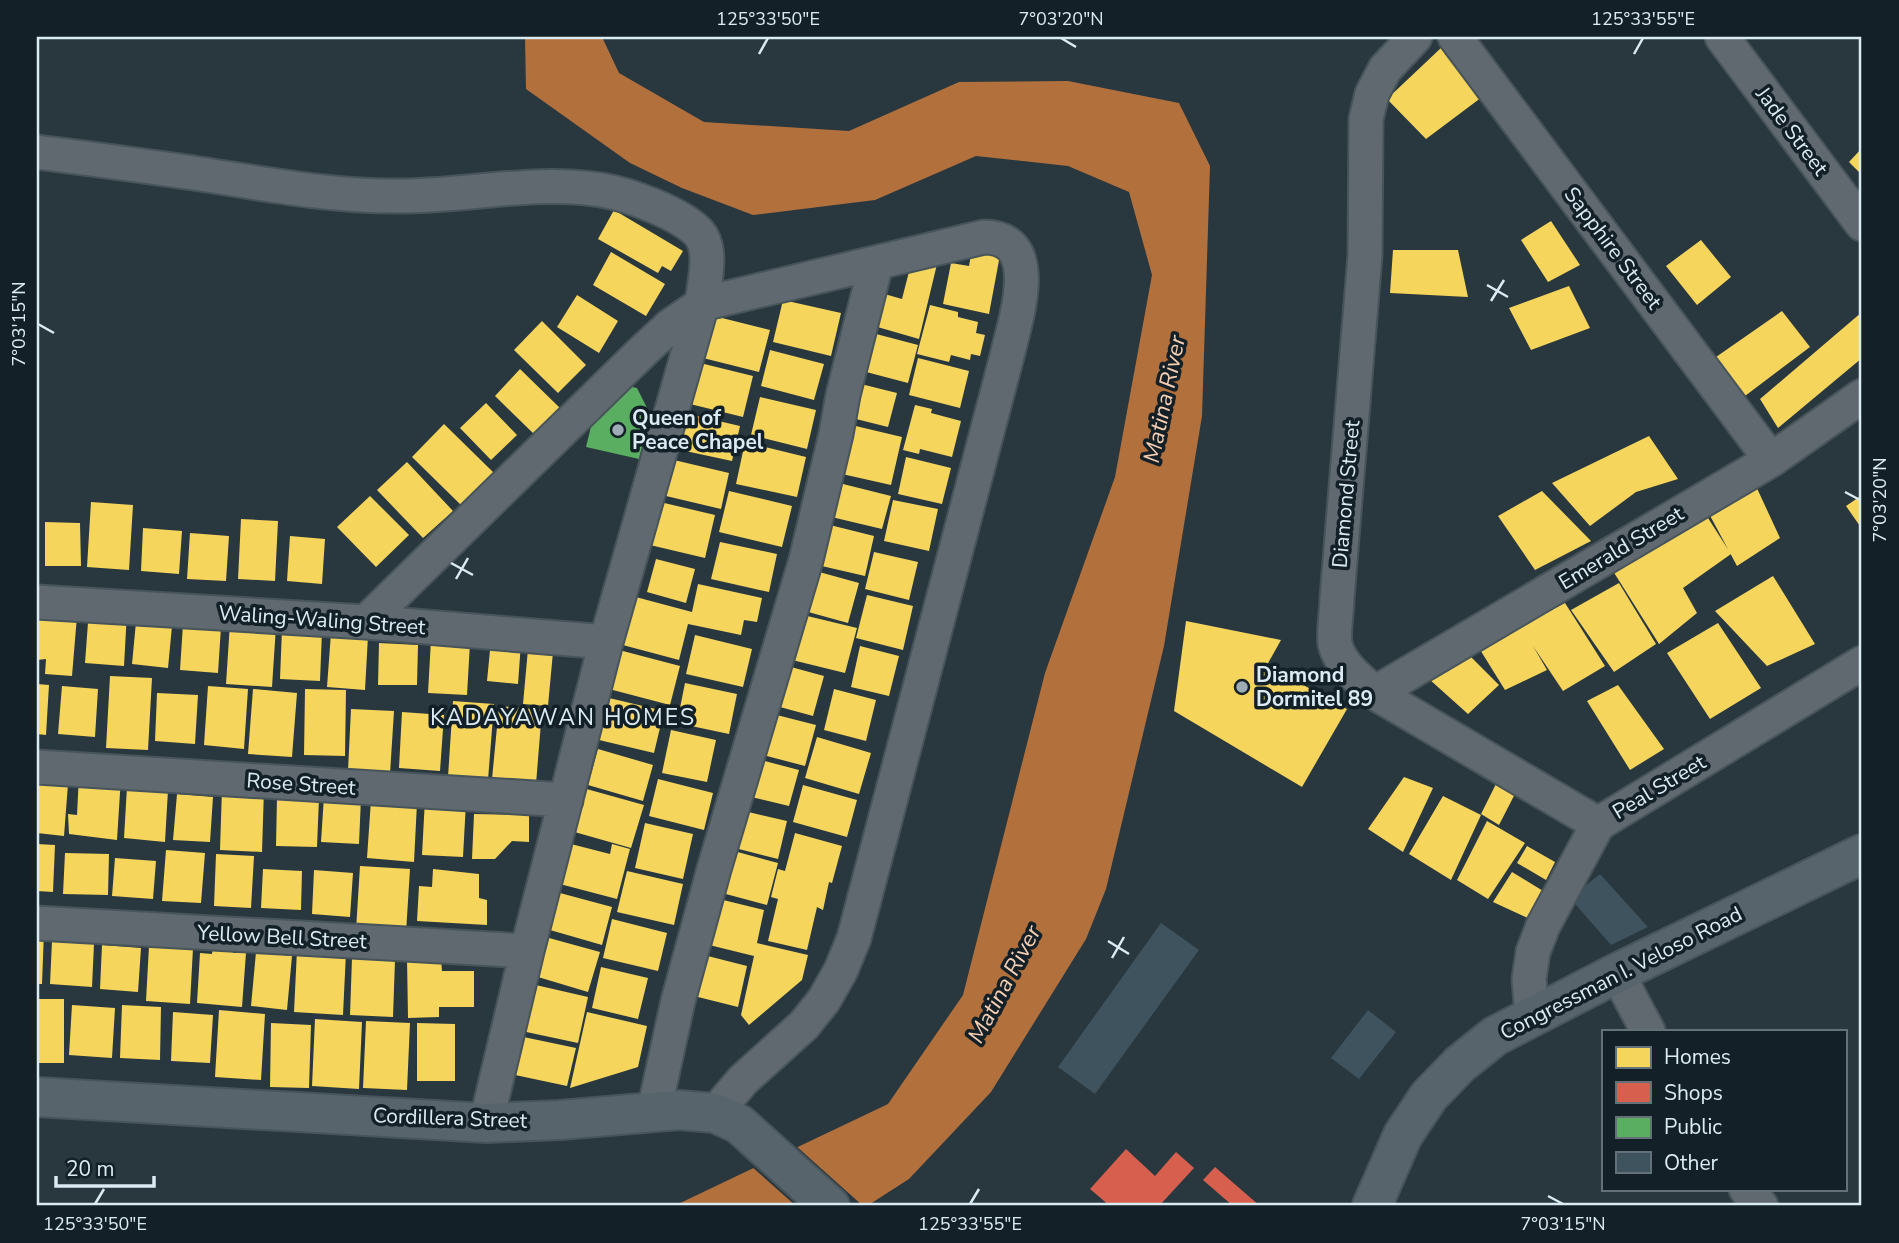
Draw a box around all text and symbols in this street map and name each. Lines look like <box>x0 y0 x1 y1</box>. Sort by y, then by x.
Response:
text: 125°33'50"E <box>716 7 820 31</box>
text: 7°03'20"N <box>1018 7 1104 31</box>
text: 125°33'55"E <box>1591 7 1695 31</box>
street label: Jade Street <box>1749 80 1835 181</box>
street label: Sapphire Street <box>1558 181 1669 315</box>
text: 7°03'15"N <box>7 281 31 367</box>
water label: Matina River <box>1136 332 1193 466</box>
place label: Queen of Peace Chapel <box>632 404 764 456</box>
street label: Diamond Street <box>1326 418 1366 569</box>
marker: Queen of Peace Chapel <box>610 422 626 438</box>
text: 7°03'20"N <box>1868 457 1892 543</box>
street label: Emerald Street <box>1553 499 1689 596</box>
street label: Waling-Waling Street <box>218 599 427 641</box>
place label: Diamond Dormitel 89 <box>1256 661 1373 713</box>
marker: Diamond Dormitel 89 <box>1234 679 1250 695</box>
district label: KADAYAWAN HOMES <box>430 702 696 733</box>
street label: Peal Street <box>1607 748 1711 826</box>
street label: Rose Street <box>245 766 357 802</box>
street label: Congressman I. Veloso Road <box>1495 900 1747 1046</box>
street label: Yellow Bell Street <box>196 919 368 955</box>
water label: Matina River <box>960 919 1049 1049</box>
legend <box>1602 1030 1846 1190</box>
text: Homes <box>1664 1043 1731 1071</box>
text: Shops <box>1664 1079 1723 1107</box>
street label: Cordillera Street <box>372 1101 528 1135</box>
text: Public <box>1664 1113 1722 1141</box>
scale bar <box>56 1145 154 1189</box>
text: Other <box>1664 1149 1719 1177</box>
text: 20 m <box>66 1155 115 1183</box>
text: 125°33'50"E <box>43 1212 147 1236</box>
text: 125°33'55"E <box>918 1212 1022 1236</box>
text: 7°03'15"N <box>1520 1212 1606 1236</box>

